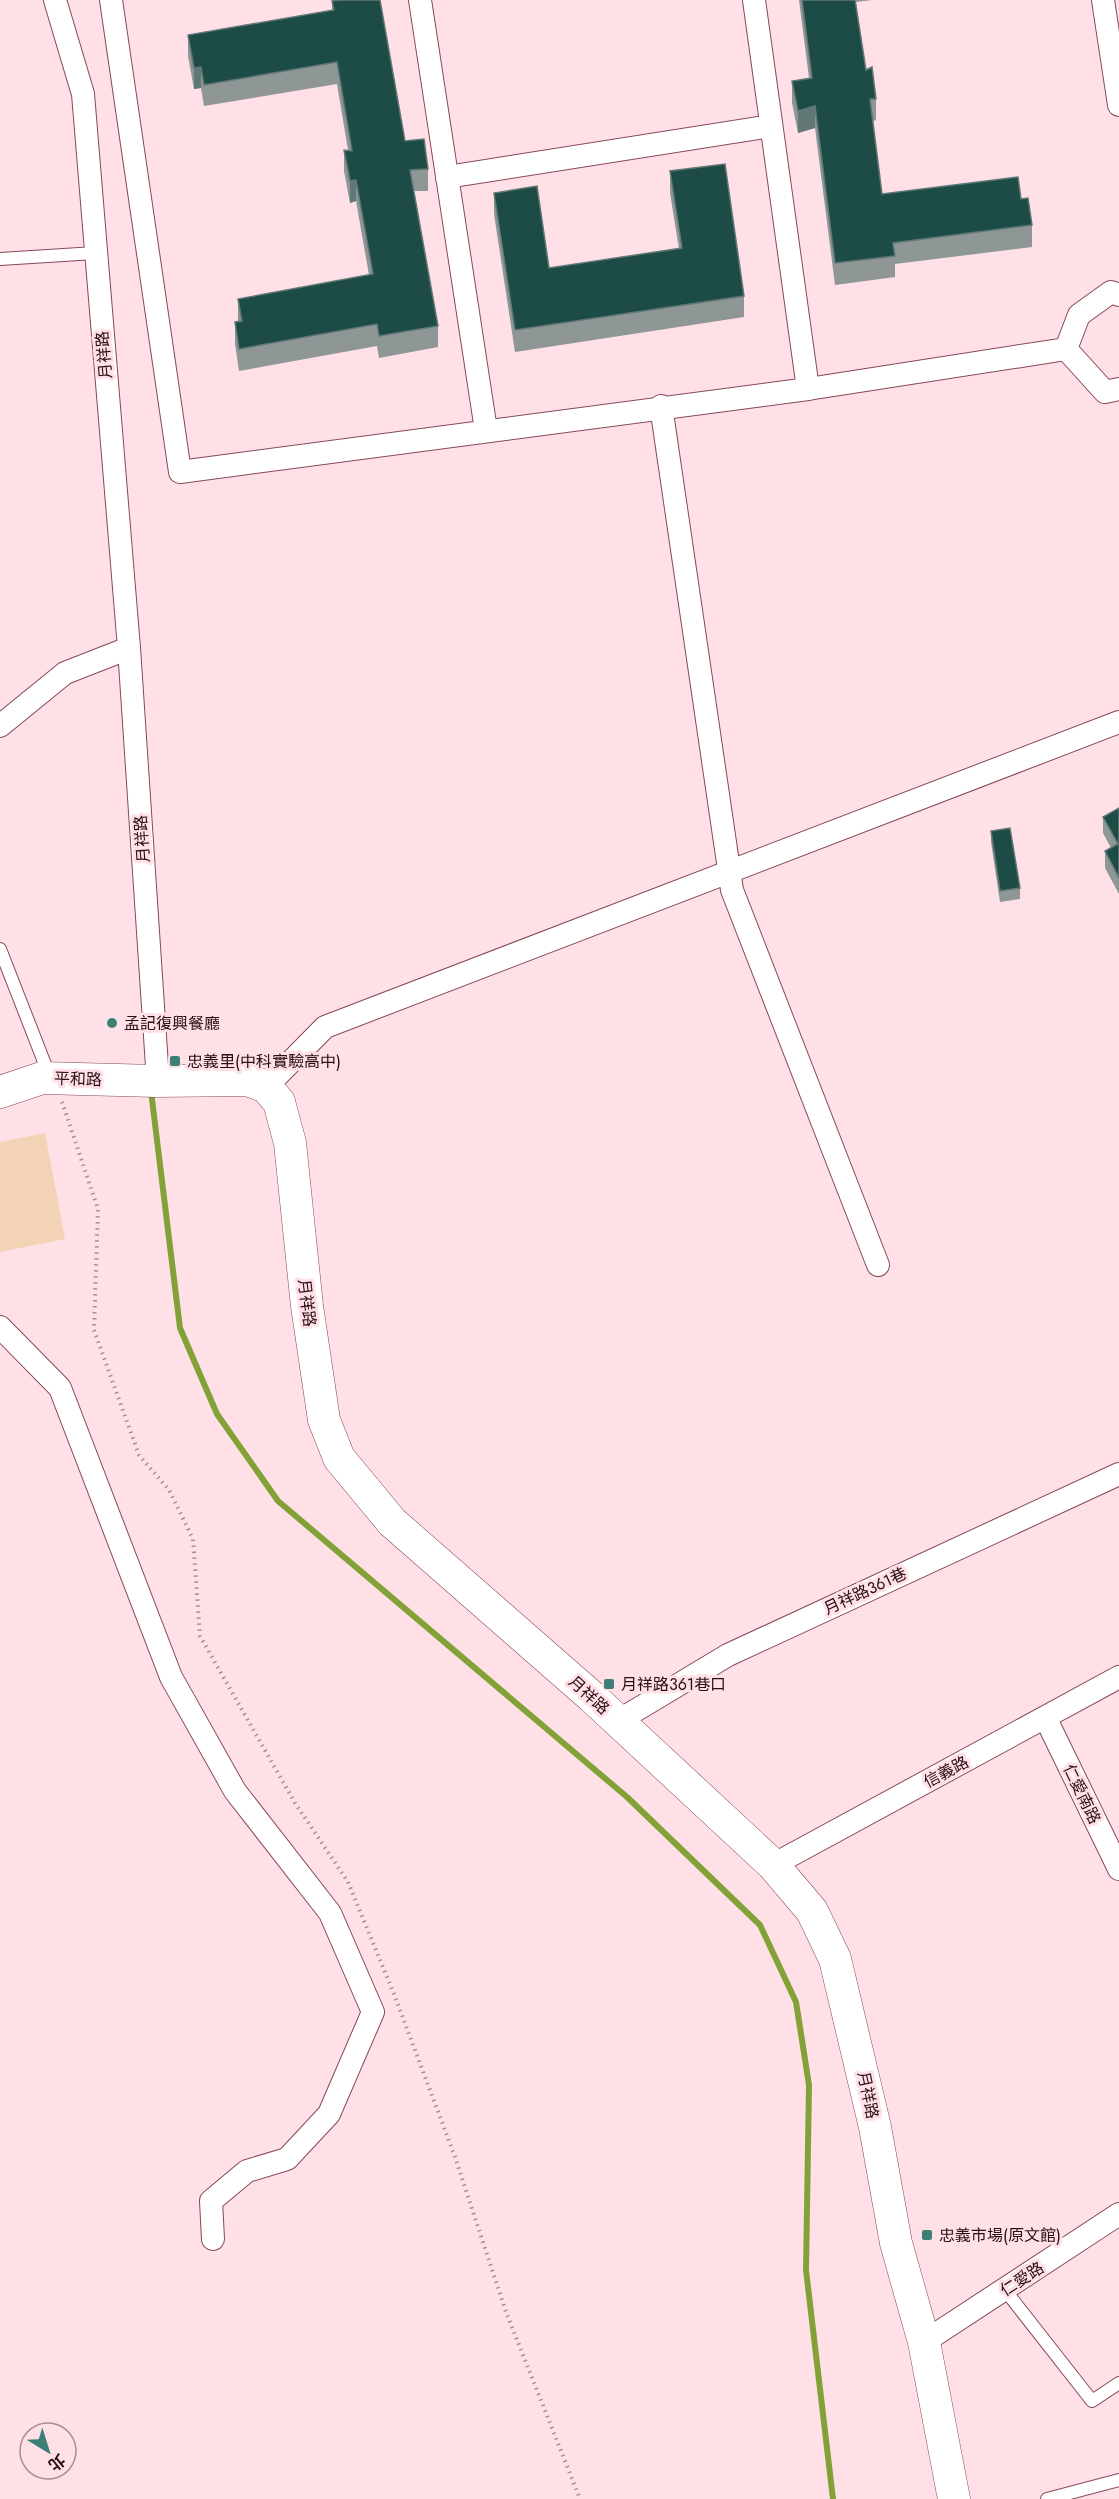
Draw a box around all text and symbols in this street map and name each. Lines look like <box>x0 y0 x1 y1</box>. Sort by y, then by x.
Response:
street label: 月祥路 <box>90 330 118 380</box>
street label: 月祥路 <box>129 814 155 864</box>
place label: 孟記復興餐廳 <box>124 1012 220 1035</box>
marker: 孟記復興餐廳 <box>105 1016 119 1030</box>
place label: 忠義里(中科實驗高中) <box>187 1050 341 1073</box>
marker: 忠義里(中科實驗高中) <box>168 1054 182 1068</box>
street label: 平和路 <box>54 1067 102 1091</box>
street label: 月祥路 <box>293 1278 321 1328</box>
street label: 月祥路361巷 <box>820 1562 910 1620</box>
street label: 月祥路 <box>563 1670 615 1720</box>
place label: 月祥路361巷口 <box>621 1673 726 1696</box>
marker: 月祥路361巷口 <box>602 1677 616 1691</box>
street label: 信義路 <box>919 1751 973 1793</box>
street label: 仁愛南路 <box>1058 1760 1106 1828</box>
street label: 月祥路 <box>852 2069 884 2121</box>
place label: 忠義市場(原文館) <box>939 2224 1061 2247</box>
marker: 忠義市場(原文館) <box>920 2228 934 2242</box>
street label: 仁愛路 <box>996 2256 1048 2302</box>
north arrow <box>18 2421 78 2481</box>
text: 北 <box>44 2448 70 2476</box>

